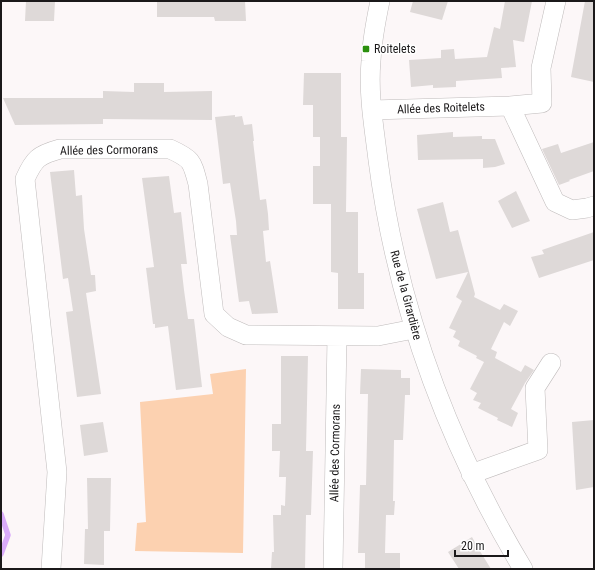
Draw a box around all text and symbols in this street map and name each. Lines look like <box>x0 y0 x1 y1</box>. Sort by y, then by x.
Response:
place label: Roitelets <box>374 42 416 56</box>
marker: Roitelets <box>361 44 371 54</box>
street label: Allée des Roitelets <box>397 99 485 117</box>
street label: Allée des Cormorans <box>60 142 158 158</box>
street label: Rue de la Girardière <box>387 249 425 342</box>
street label: Allée des Cormorans <box>327 404 343 502</box>
scale bar <box>455 532 508 558</box>
text: 20 m <box>461 539 485 553</box>

